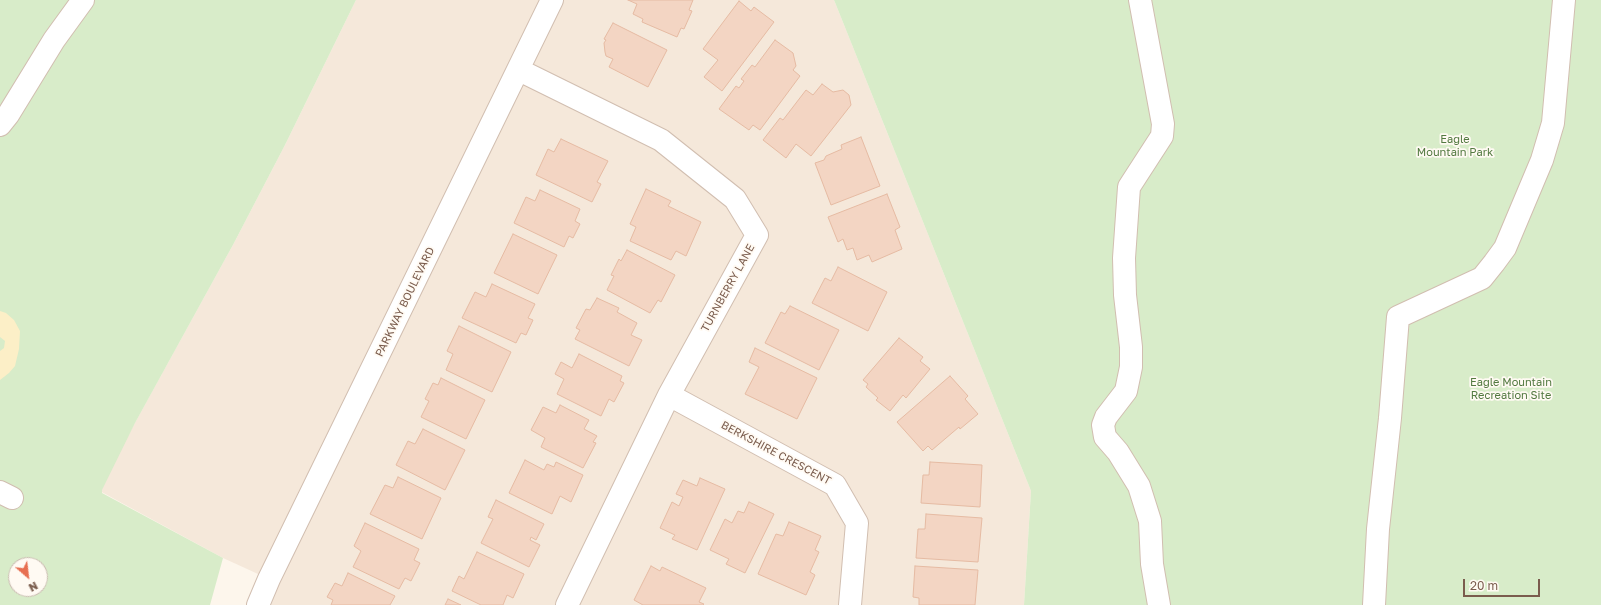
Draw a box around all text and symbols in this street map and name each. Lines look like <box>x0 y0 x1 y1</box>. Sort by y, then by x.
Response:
park label: Eagle Mountain Park <box>1417 133 1493 159</box>
street label: TURNBERRY LANE <box>698 242 758 334</box>
street label: PARKWAY BOULEVARD <box>373 245 437 359</box>
park label: Eagle Mountain Recreation Site <box>1470 376 1552 402</box>
street label: BERKSHIRE CRESCENT <box>719 418 833 488</box>
north arrow <box>8 557 48 597</box>
scale bar <box>1465 571 1542 597</box>
text: 20 m <box>1470 578 1498 593</box>
text: N <box>27 579 40 595</box>

